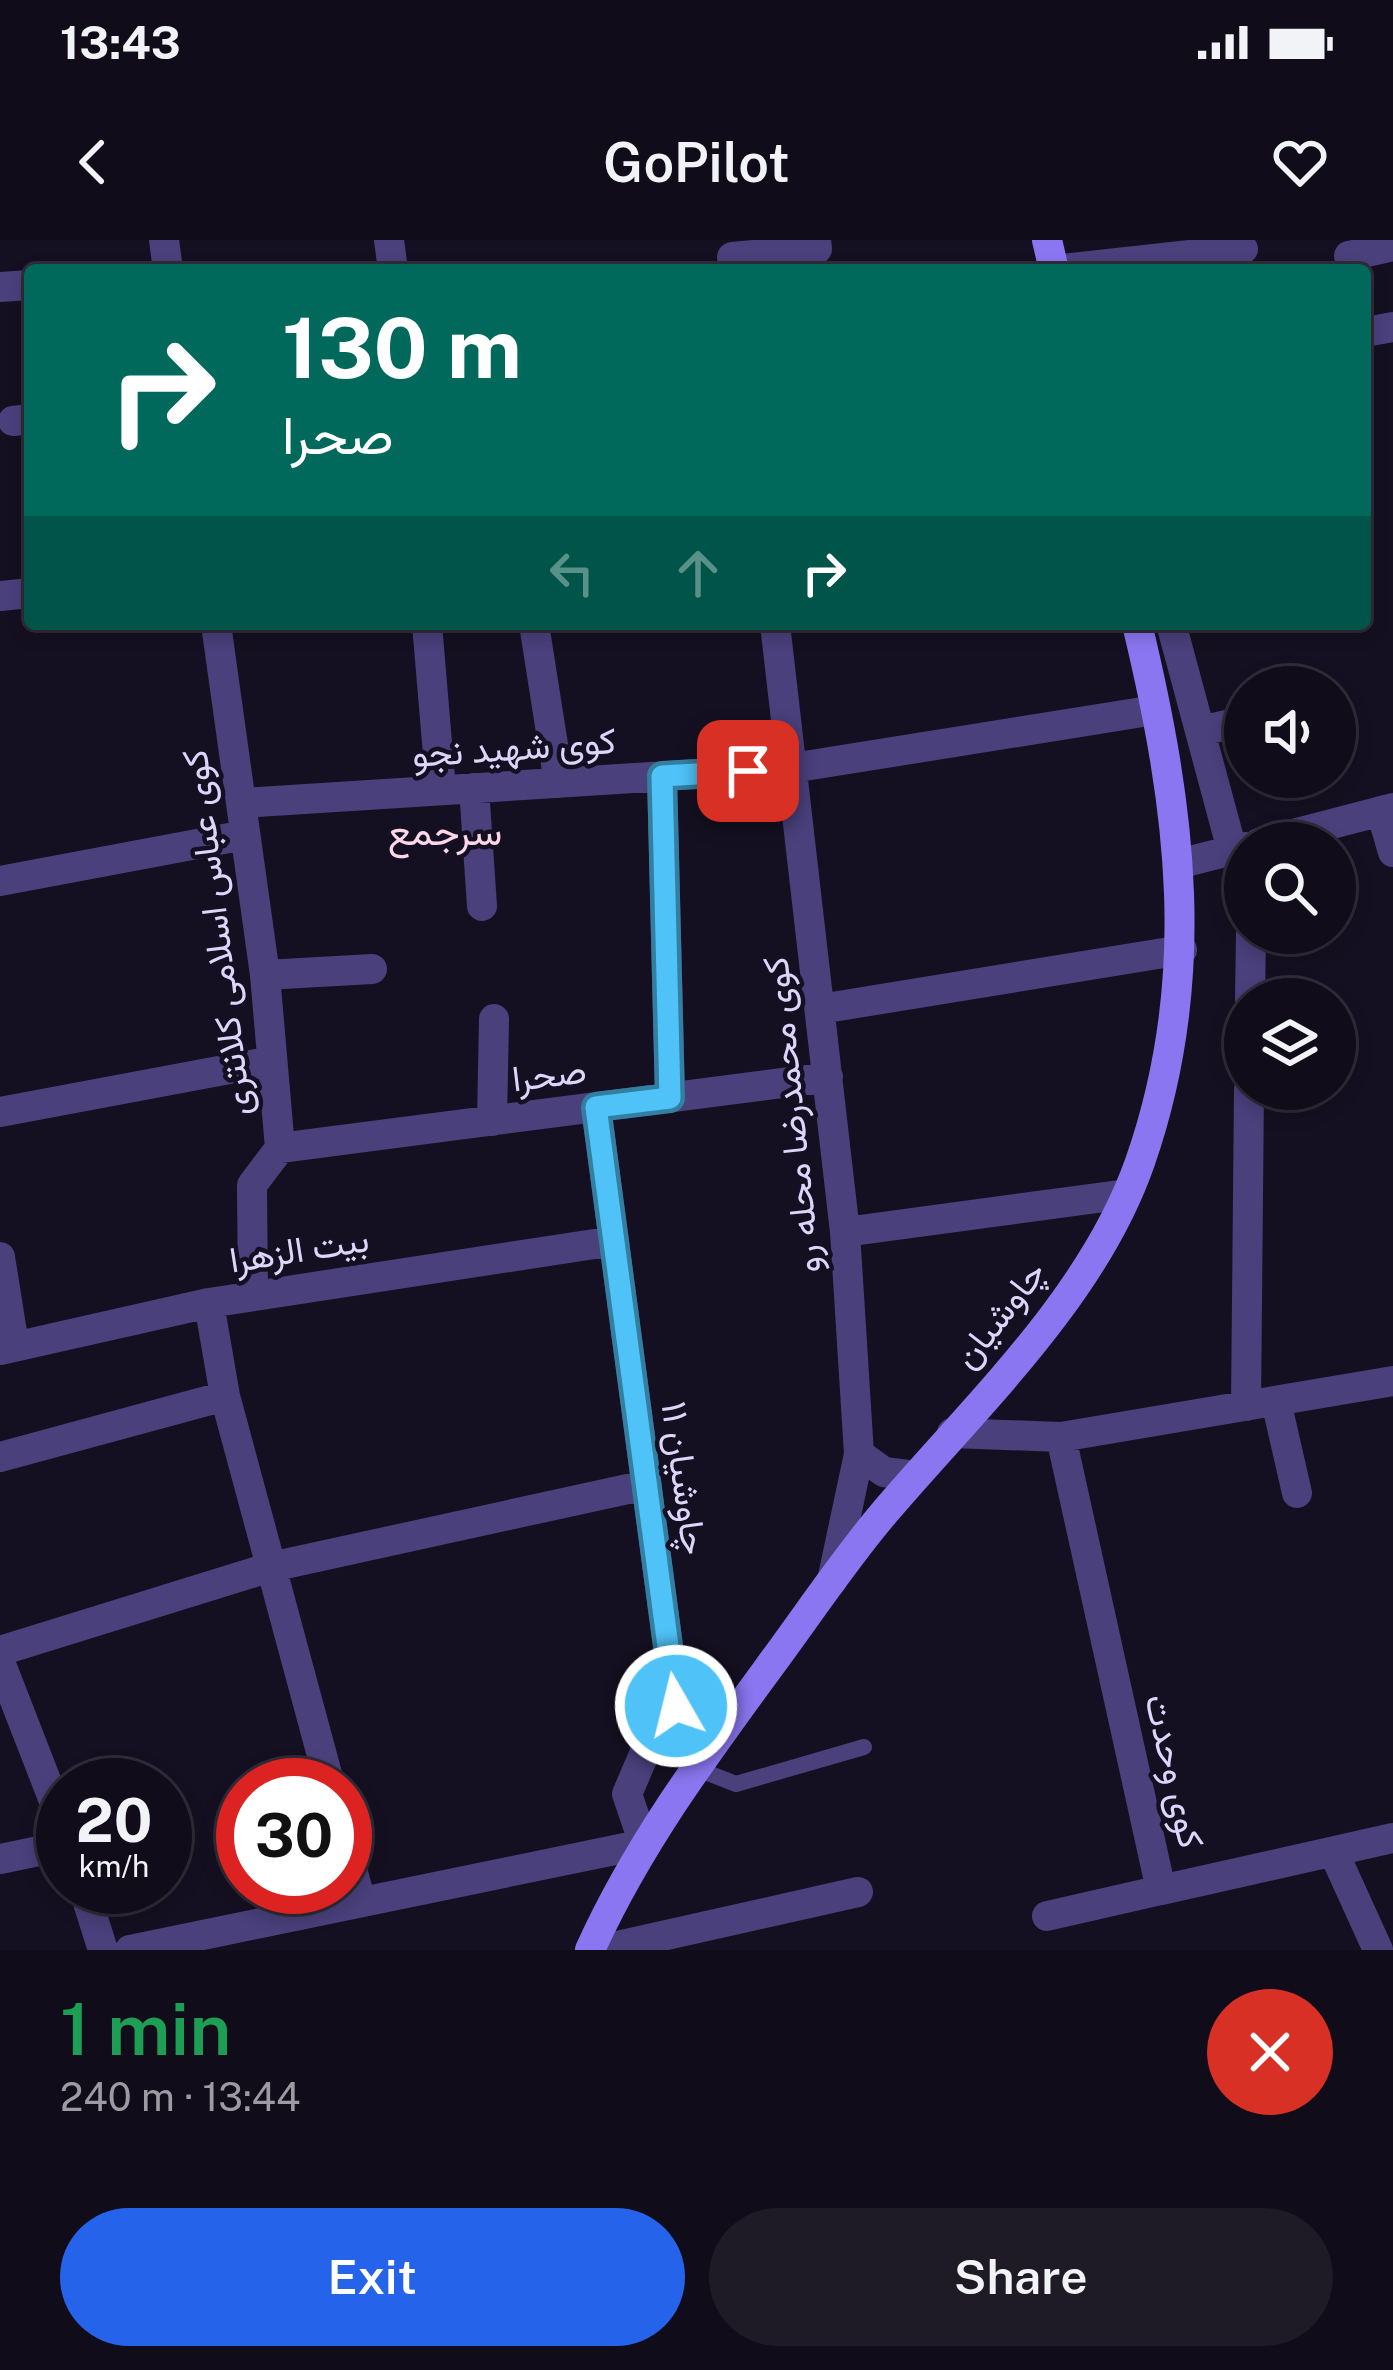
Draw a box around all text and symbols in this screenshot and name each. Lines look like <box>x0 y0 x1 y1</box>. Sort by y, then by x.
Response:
text: 13:43 <box>60 16 181 69</box>
icon: back <box>60 129 126 195</box>
icon: heart <box>1267 129 1333 195</box>
text: GoPilot <box>603 131 790 194</box>
text: 130 m <box>282 298 522 397</box>
icon: right <box>84 312 240 468</box>
text: صحرا <box>282 403 394 466</box>
icon: left <box>539 540 605 606</box>
icon: ahead <box>665 540 731 606</box>
icon: right <box>791 540 857 606</box>
map controls <box>1224 666 1356 1110</box>
button: sound <box>1224 666 1356 798</box>
street label: کوی شهید نجو <box>411 719 617 777</box>
pin <box>697 720 799 822</box>
icon: arrive <box>715 738 781 804</box>
street label: کوی عباس اسلامی کلانتری <box>173 747 261 1119</box>
district label: سرجمع <box>388 808 502 859</box>
button: search <box>1224 822 1356 954</box>
street label: کوی محمدرضا محله رو <box>754 955 830 1275</box>
button: layers <box>1224 978 1356 1110</box>
street label: صحرا <box>509 1049 589 1101</box>
street label: بیت الزهرا <box>226 1217 372 1283</box>
street label: چاوشیان <box>944 1252 1057 1379</box>
street label: چاوشیان ۱۱ <box>650 1399 717 1558</box>
position arrow <box>613 1643 739 1769</box>
street label: کوی وحدت <box>1135 1690 1213 1853</box>
speed limit sign: 30 <box>216 1758 372 1914</box>
text: 20 <box>76 1785 152 1856</box>
text: km/h <box>79 1848 149 1884</box>
text: 1 min <box>60 1987 231 2071</box>
button: close <box>1207 1989 1333 2115</box>
text: 240 m · 13:44 <box>60 2074 301 2120</box>
button: Exit <box>60 2208 685 2346</box>
button: Share <box>709 2208 1333 2346</box>

